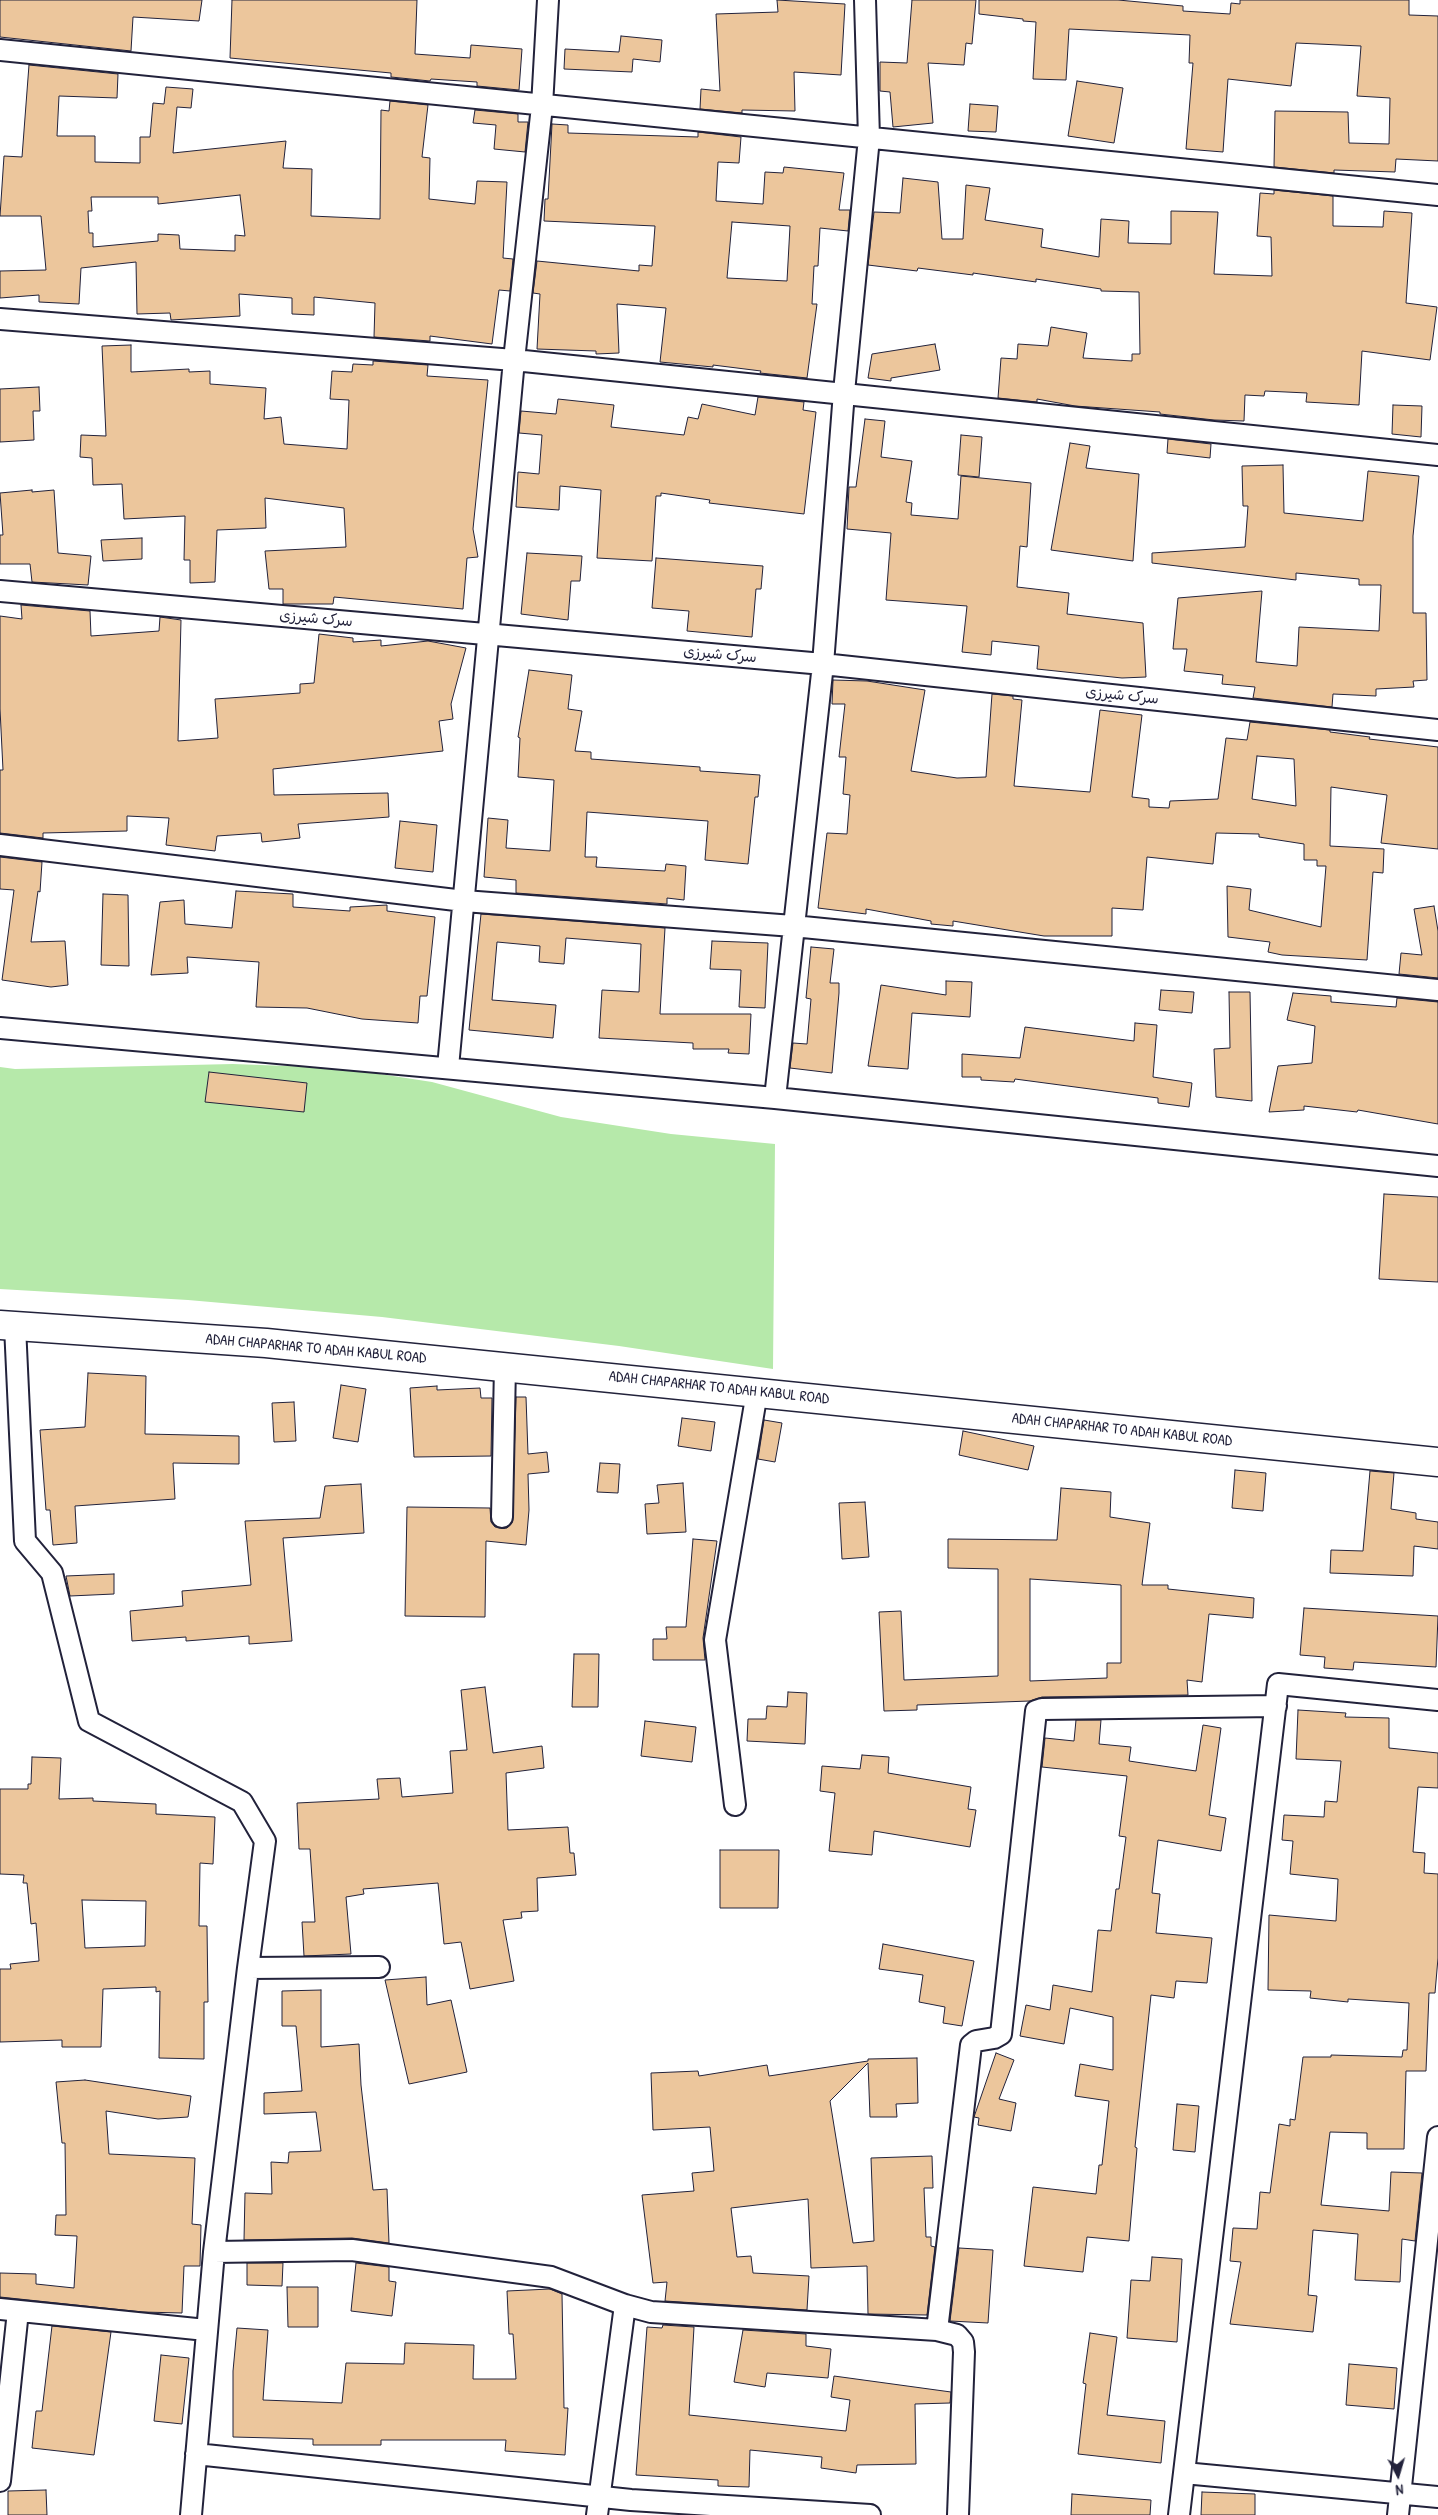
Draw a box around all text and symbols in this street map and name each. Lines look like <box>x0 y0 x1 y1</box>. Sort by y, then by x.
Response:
street label: سرک شیرزی <box>278 607 354 631</box>
street label: سرک شیرزی <box>682 643 758 667</box>
street label: سرک شیرزی <box>1084 683 1160 709</box>
street label: ADAH CHAPARHAR TO ADAH KABUL ROAD <box>205 1330 427 1368</box>
street label: ADAH CHAPARHAR TO ADAH KABUL ROAD <box>608 1367 830 1409</box>
street label: ADAH CHAPARHAR TO ADAH KABUL ROAD <box>1011 1409 1233 1451</box>
north arrow <box>1373 2450 1423 2500</box>
text: N <box>1395 2481 1404 2500</box>

